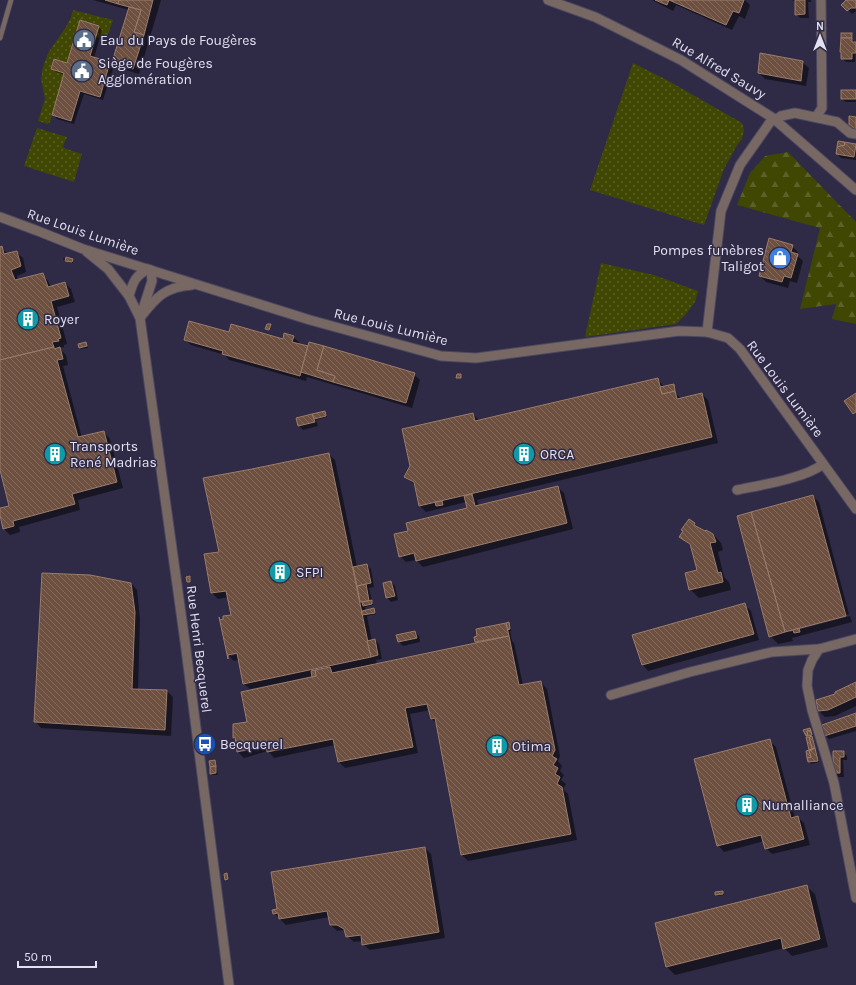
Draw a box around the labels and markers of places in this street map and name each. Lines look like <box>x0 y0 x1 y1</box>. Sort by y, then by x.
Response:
public building icon: Eau du Pays de Fougères <box>71 27 97 53</box>
place label: Eau du Pays de Fougères <box>100 32 257 49</box>
place label: Siège de Fougères Agglomération <box>98 55 213 88</box>
public building icon: Siège de Fougères Agglomération <box>69 58 95 84</box>
place label: Pompes funèbres Taligot <box>653 242 764 275</box>
shop icon: Pompes funèbres Taligot <box>767 245 793 271</box>
building icon: Royer <box>15 306 41 332</box>
place label: Royer <box>44 311 80 328</box>
place label: Transports René Madrias <box>70 438 157 471</box>
building icon: Transports René Madrias <box>42 441 68 467</box>
building icon: ORCA <box>511 441 537 467</box>
place label: ORCA <box>540 446 574 463</box>
building icon: SFPI <box>267 559 293 585</box>
place label: SFPI <box>296 564 323 581</box>
bus stop icon: Becquerel <box>192 731 218 757</box>
building icon: Otima <box>484 733 510 759</box>
place label: Becquerel <box>220 736 283 753</box>
place label: Otima <box>512 738 551 755</box>
building icon: Numalliance <box>734 792 760 818</box>
place label: Numalliance <box>762 797 843 814</box>

